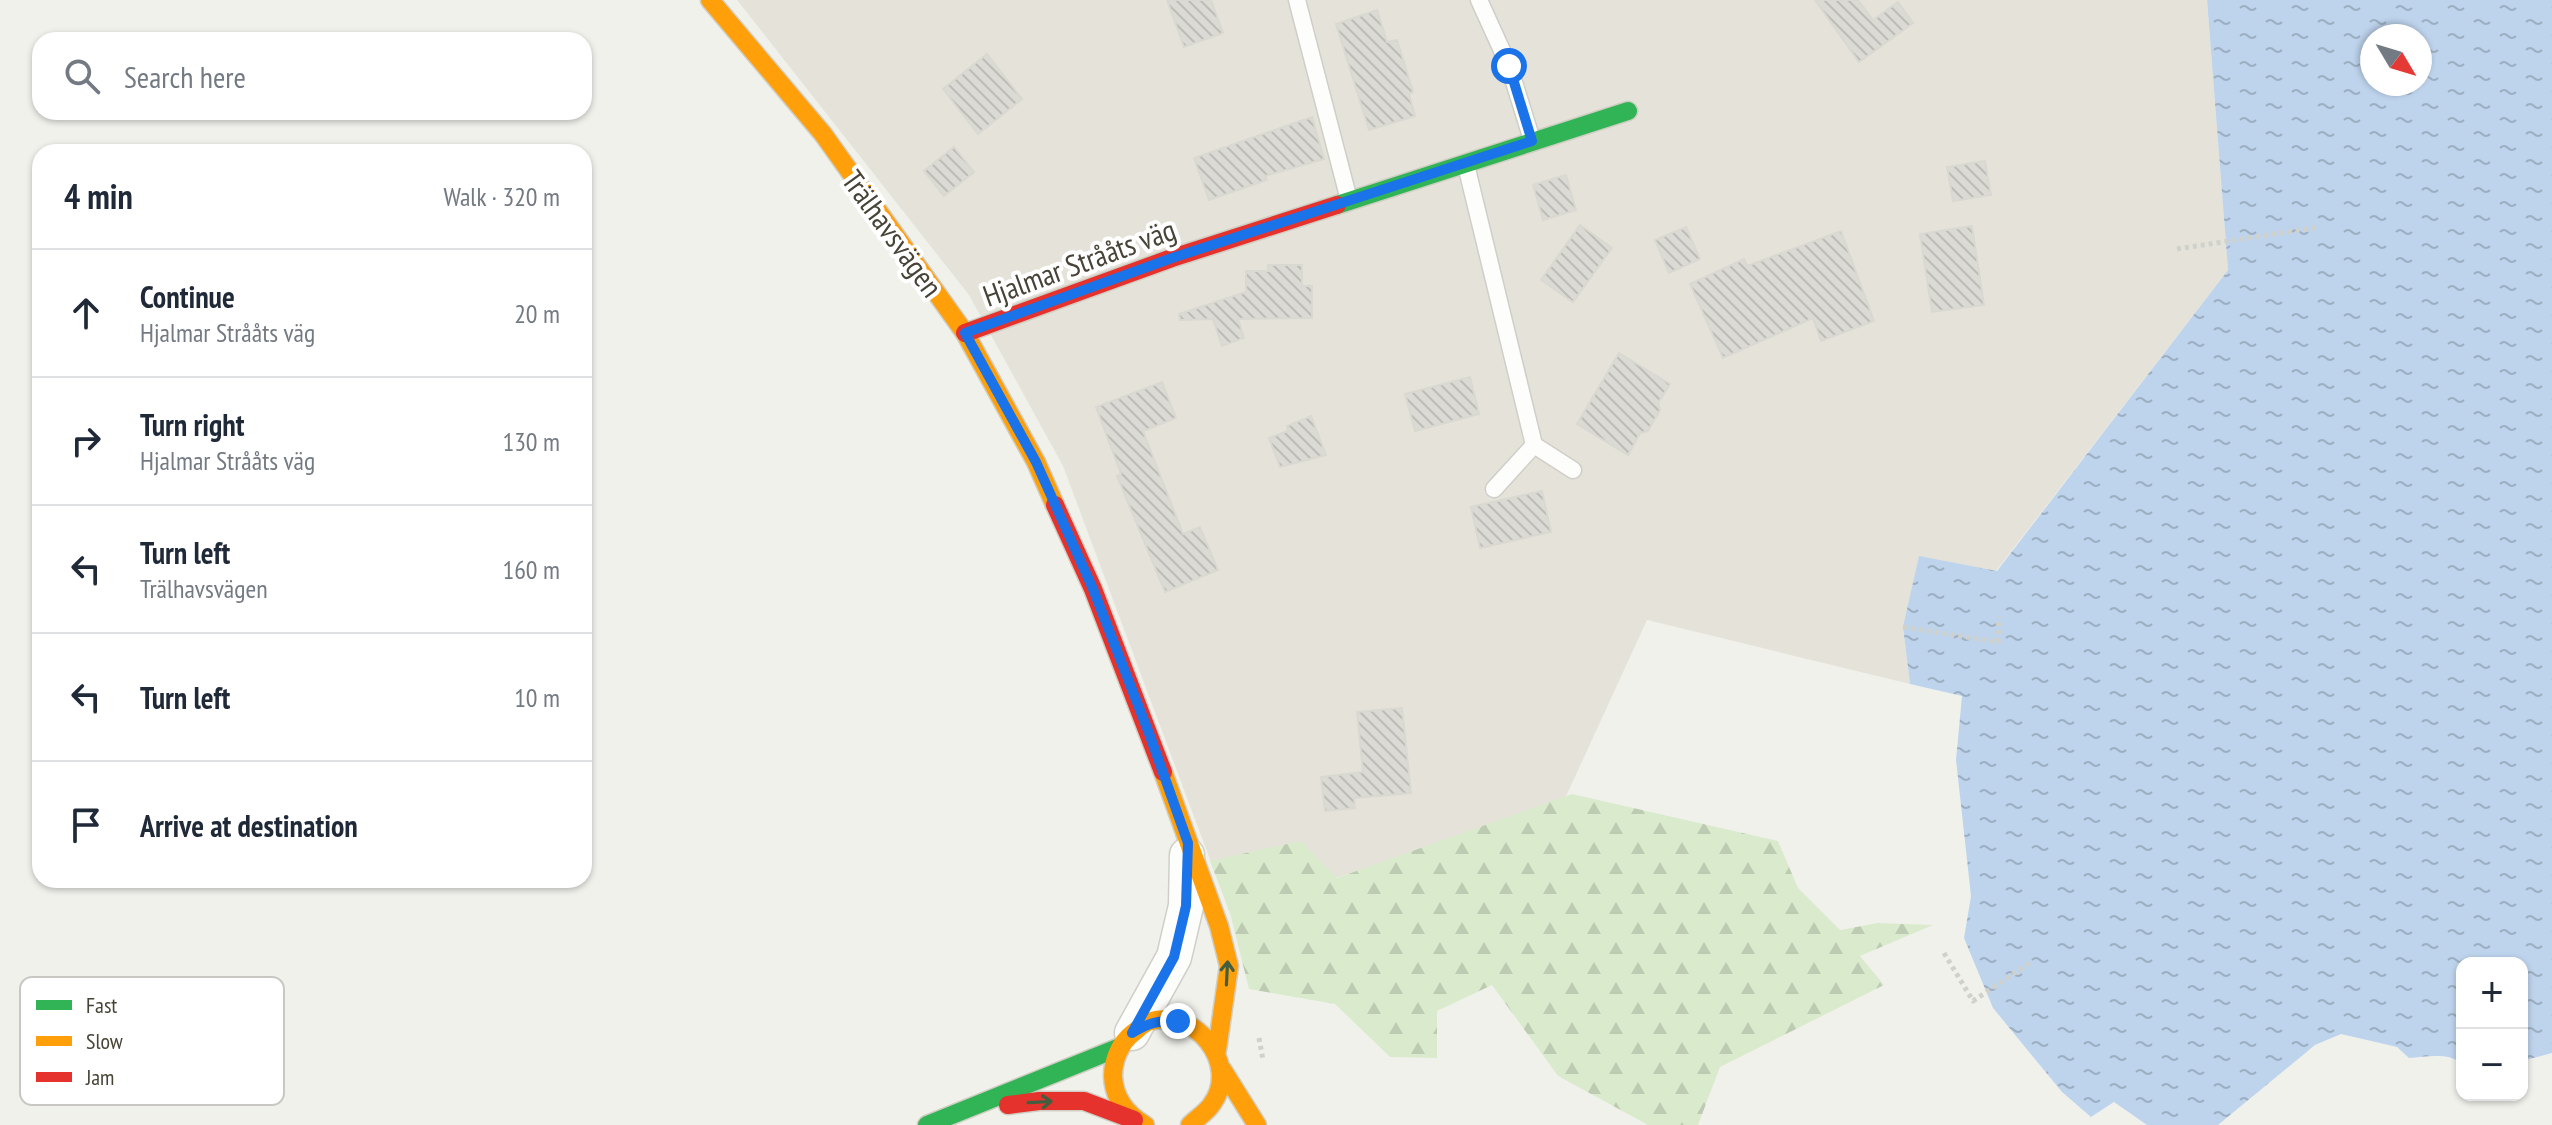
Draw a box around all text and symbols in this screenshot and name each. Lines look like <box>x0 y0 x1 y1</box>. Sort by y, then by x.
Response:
north arrow <box>2360 24 2432 96</box>
search box <box>32 32 592 120</box>
route start <box>1491 48 1527 84</box>
icon: search <box>60 54 104 98</box>
text: Search here <box>124 57 246 96</box>
street label: Trälhavsvägen <box>834 162 952 304</box>
text: 4 min <box>64 174 133 218</box>
text: Walk · 320 m <box>443 180 560 213</box>
street label: Hjalmar Strååts väg <box>977 209 1181 315</box>
text: Continue <box>140 277 235 316</box>
icon: ahead <box>64 291 108 335</box>
text: 20 m <box>514 297 560 330</box>
text: Hjalmar Strååts väg <box>140 316 315 349</box>
text: Turn right <box>140 405 244 444</box>
icon: right <box>64 419 108 463</box>
text: 130 m <box>502 425 560 458</box>
text: Hjalmar Strååts väg <box>140 444 315 477</box>
text: Turn left <box>140 533 230 572</box>
icon: left <box>64 547 108 591</box>
text: 160 m <box>502 553 560 586</box>
text: Trälhavsvägen <box>140 572 268 605</box>
icon: left <box>64 675 108 719</box>
text: Turn left <box>140 678 230 717</box>
text: 10 m <box>514 681 560 714</box>
icon: arrive <box>64 803 108 847</box>
text: Arrive at destination <box>140 806 358 845</box>
map controls <box>2456 957 2528 1101</box>
button: + <box>2456 957 2528 1029</box>
one-way arrow <box>1220 961 1235 987</box>
legend <box>20 977 284 1105</box>
text: Fast <box>86 991 117 1019</box>
route end <box>1160 1003 1196 1039</box>
text: Slow <box>86 1027 123 1055</box>
button: − <box>2456 1029 2528 1101</box>
text: Jam <box>85 1063 114 1091</box>
one-way arrow <box>1026 1094 1053 1109</box>

